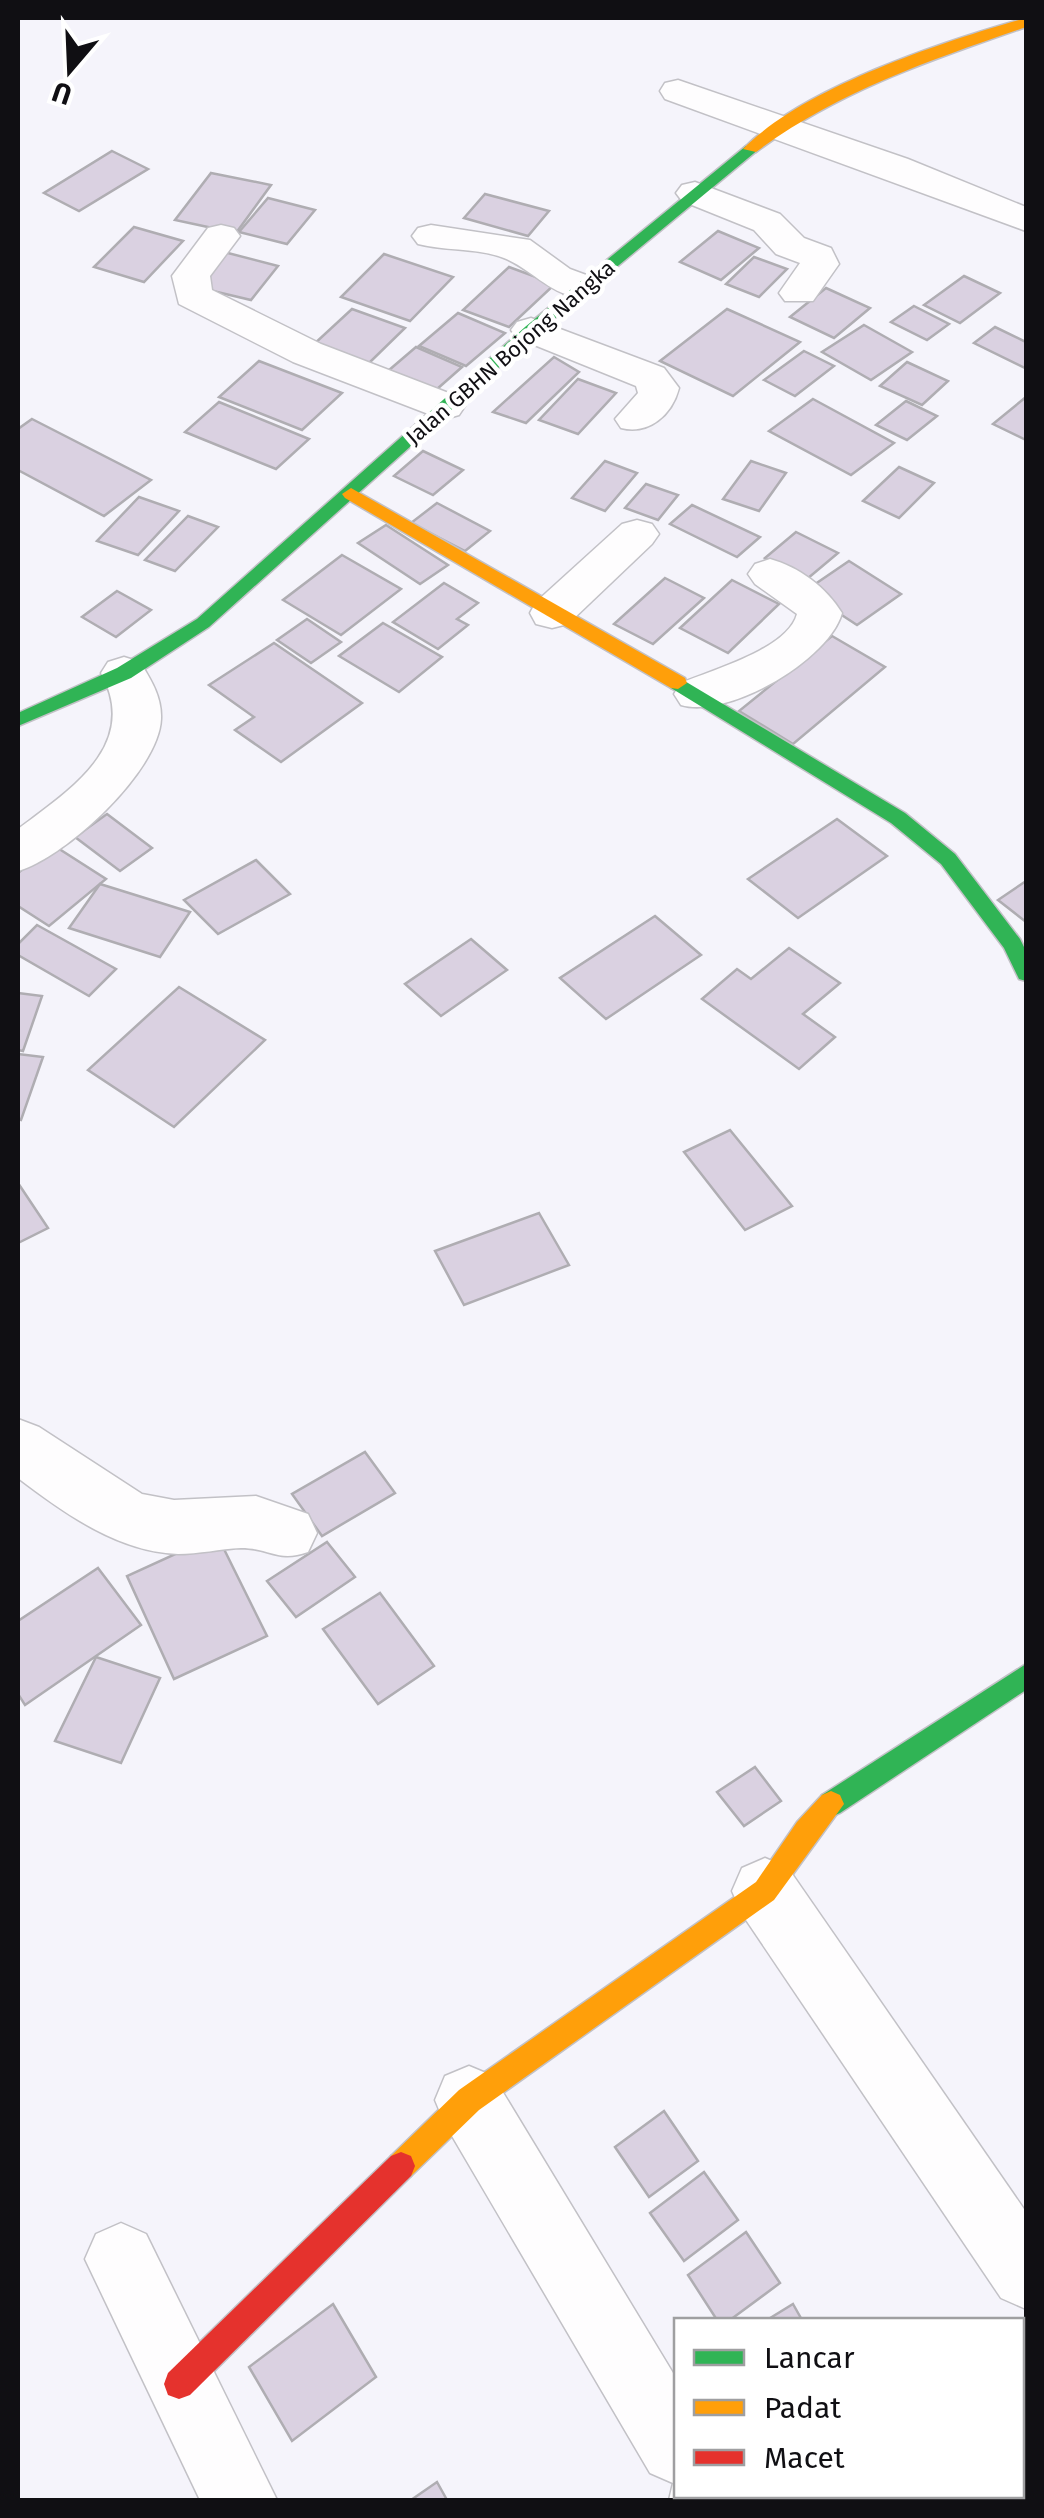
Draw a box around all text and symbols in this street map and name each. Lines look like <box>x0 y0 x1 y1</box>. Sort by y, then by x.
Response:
north arrow <box>20 20 120 120</box>
text: U <box>48 75 76 112</box>
street label: Jalan GBHN Bojong Nangka <box>400 254 620 451</box>
legend <box>674 2318 1024 2498</box>
text: Lancar <box>764 2340 855 2376</box>
text: Padat <box>764 2390 841 2426</box>
text: Macet <box>764 2440 845 2476</box>

